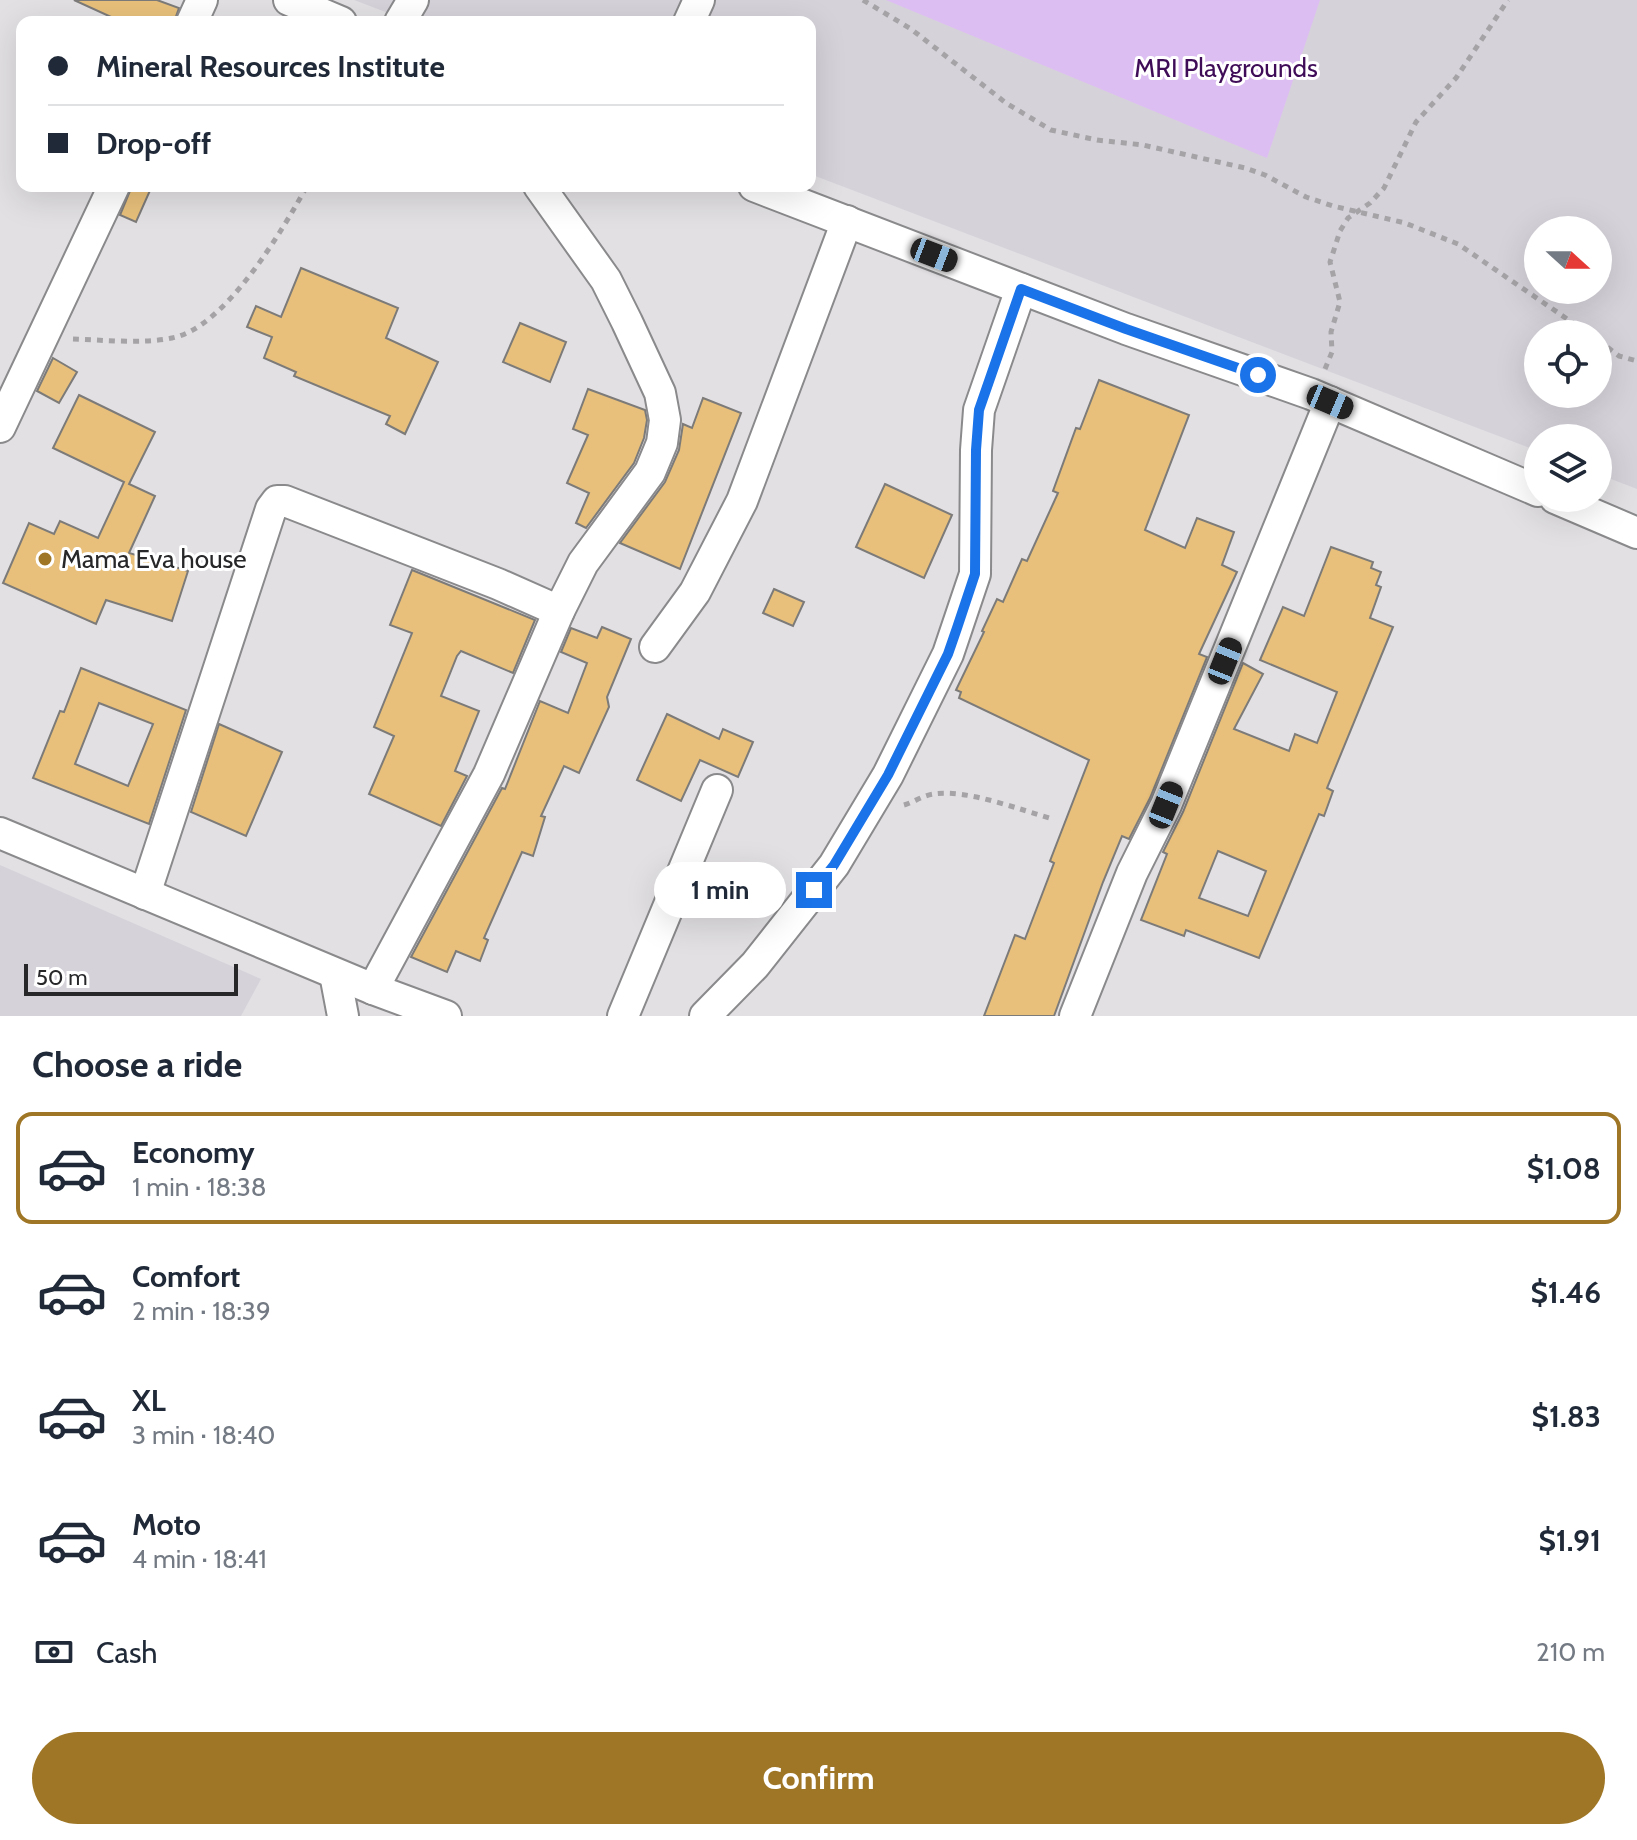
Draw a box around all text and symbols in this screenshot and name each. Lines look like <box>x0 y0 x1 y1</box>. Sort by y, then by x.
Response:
text: Mineral Resources Institute <box>96 48 445 85</box>
park label: MRI Playgrounds <box>1134 52 1318 84</box>
text: Drop-off <box>96 125 211 162</box>
north arrow <box>1524 216 1612 304</box>
map controls <box>1524 216 1612 512</box>
car <box>907 235 961 275</box>
button: locate <box>1524 320 1612 408</box>
route start <box>1240 357 1276 393</box>
car <box>1303 382 1357 422</box>
button: layers <box>1524 424 1612 512</box>
place label: Mama Eva house <box>61 543 247 575</box>
marker: Mama Eva house <box>36 550 54 568</box>
car <box>1205 634 1245 688</box>
car <box>1146 778 1186 832</box>
callout: 1 min <box>654 862 786 918</box>
route end <box>796 872 832 908</box>
text: 1 min <box>691 874 749 906</box>
scale bar <box>24 960 238 996</box>
text: 50 m <box>36 964 88 991</box>
text: Choose a ride <box>32 1042 242 1086</box>
icon: car <box>36 1132 108 1204</box>
text: Economy <box>132 1134 255 1171</box>
text: $1.08 <box>1527 1150 1601 1187</box>
text: 1 min · 18:38 <box>132 1171 267 1203</box>
icon: car <box>36 1256 108 1328</box>
text: Comfort <box>132 1258 240 1295</box>
text: $1.46 <box>1530 1274 1601 1311</box>
text: 2 min · 18:39 <box>132 1295 271 1327</box>
icon: car <box>36 1380 108 1452</box>
text: XL <box>132 1382 166 1419</box>
text: $1.83 <box>1532 1398 1601 1435</box>
text: 3 min · 18:40 <box>132 1419 275 1451</box>
icon: car <box>36 1504 108 1576</box>
text: Moto <box>132 1506 201 1543</box>
text: $1.91 <box>1538 1522 1601 1559</box>
text: 4 min · 18:41 <box>132 1543 267 1575</box>
icon: cash <box>32 1630 76 1674</box>
text: Cash <box>96 1634 158 1671</box>
text: 210 m <box>1536 1636 1605 1668</box>
button: Confirm <box>32 1732 1605 1824</box>

